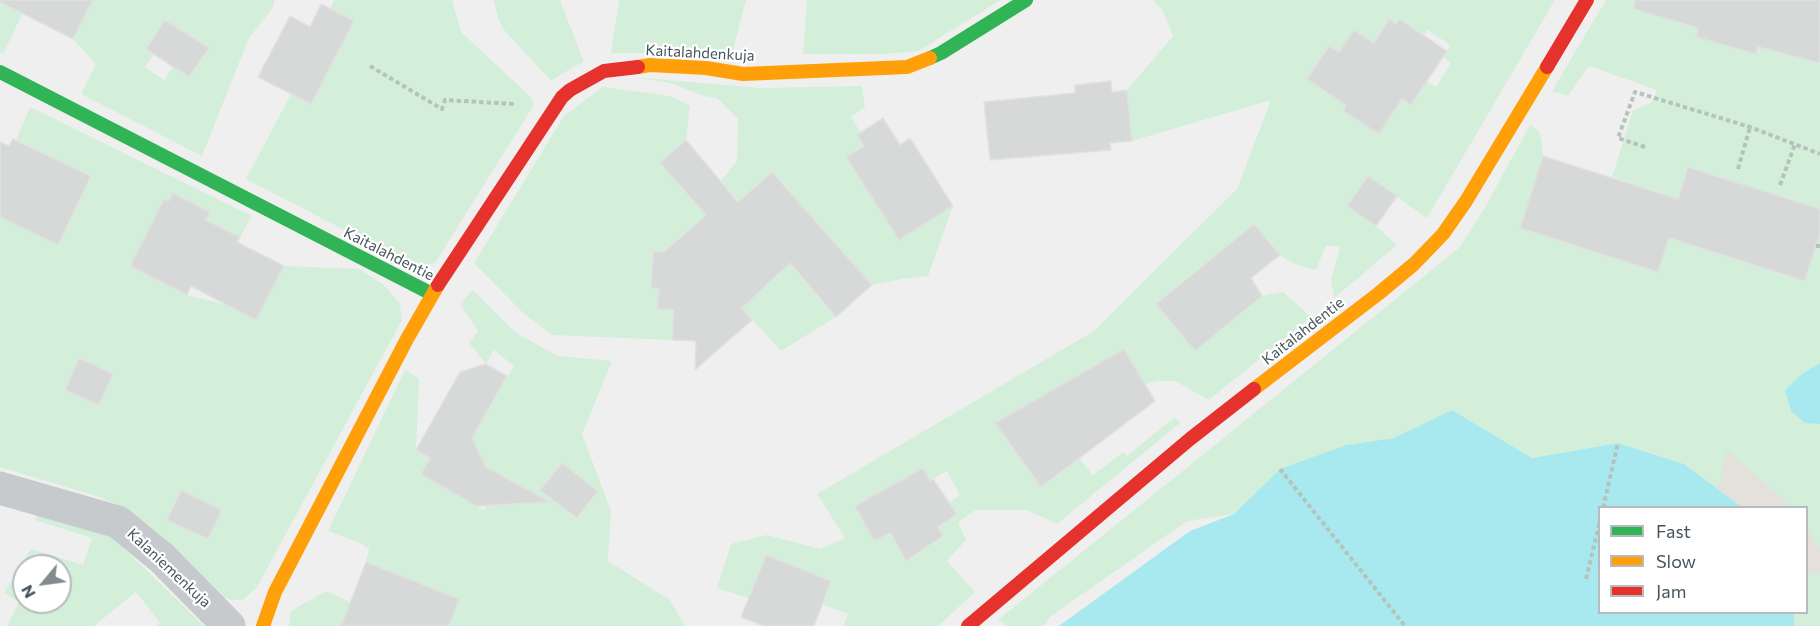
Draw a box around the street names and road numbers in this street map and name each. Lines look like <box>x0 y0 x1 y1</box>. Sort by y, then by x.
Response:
street label: Kaitalahdenkuja <box>645 41 755 65</box>
street label: Kaitalahdentie <box>341 223 437 285</box>
street label: Kaitalahdentie <box>1258 293 1348 369</box>
street label: Kalaniemenkuja <box>123 525 215 611</box>

